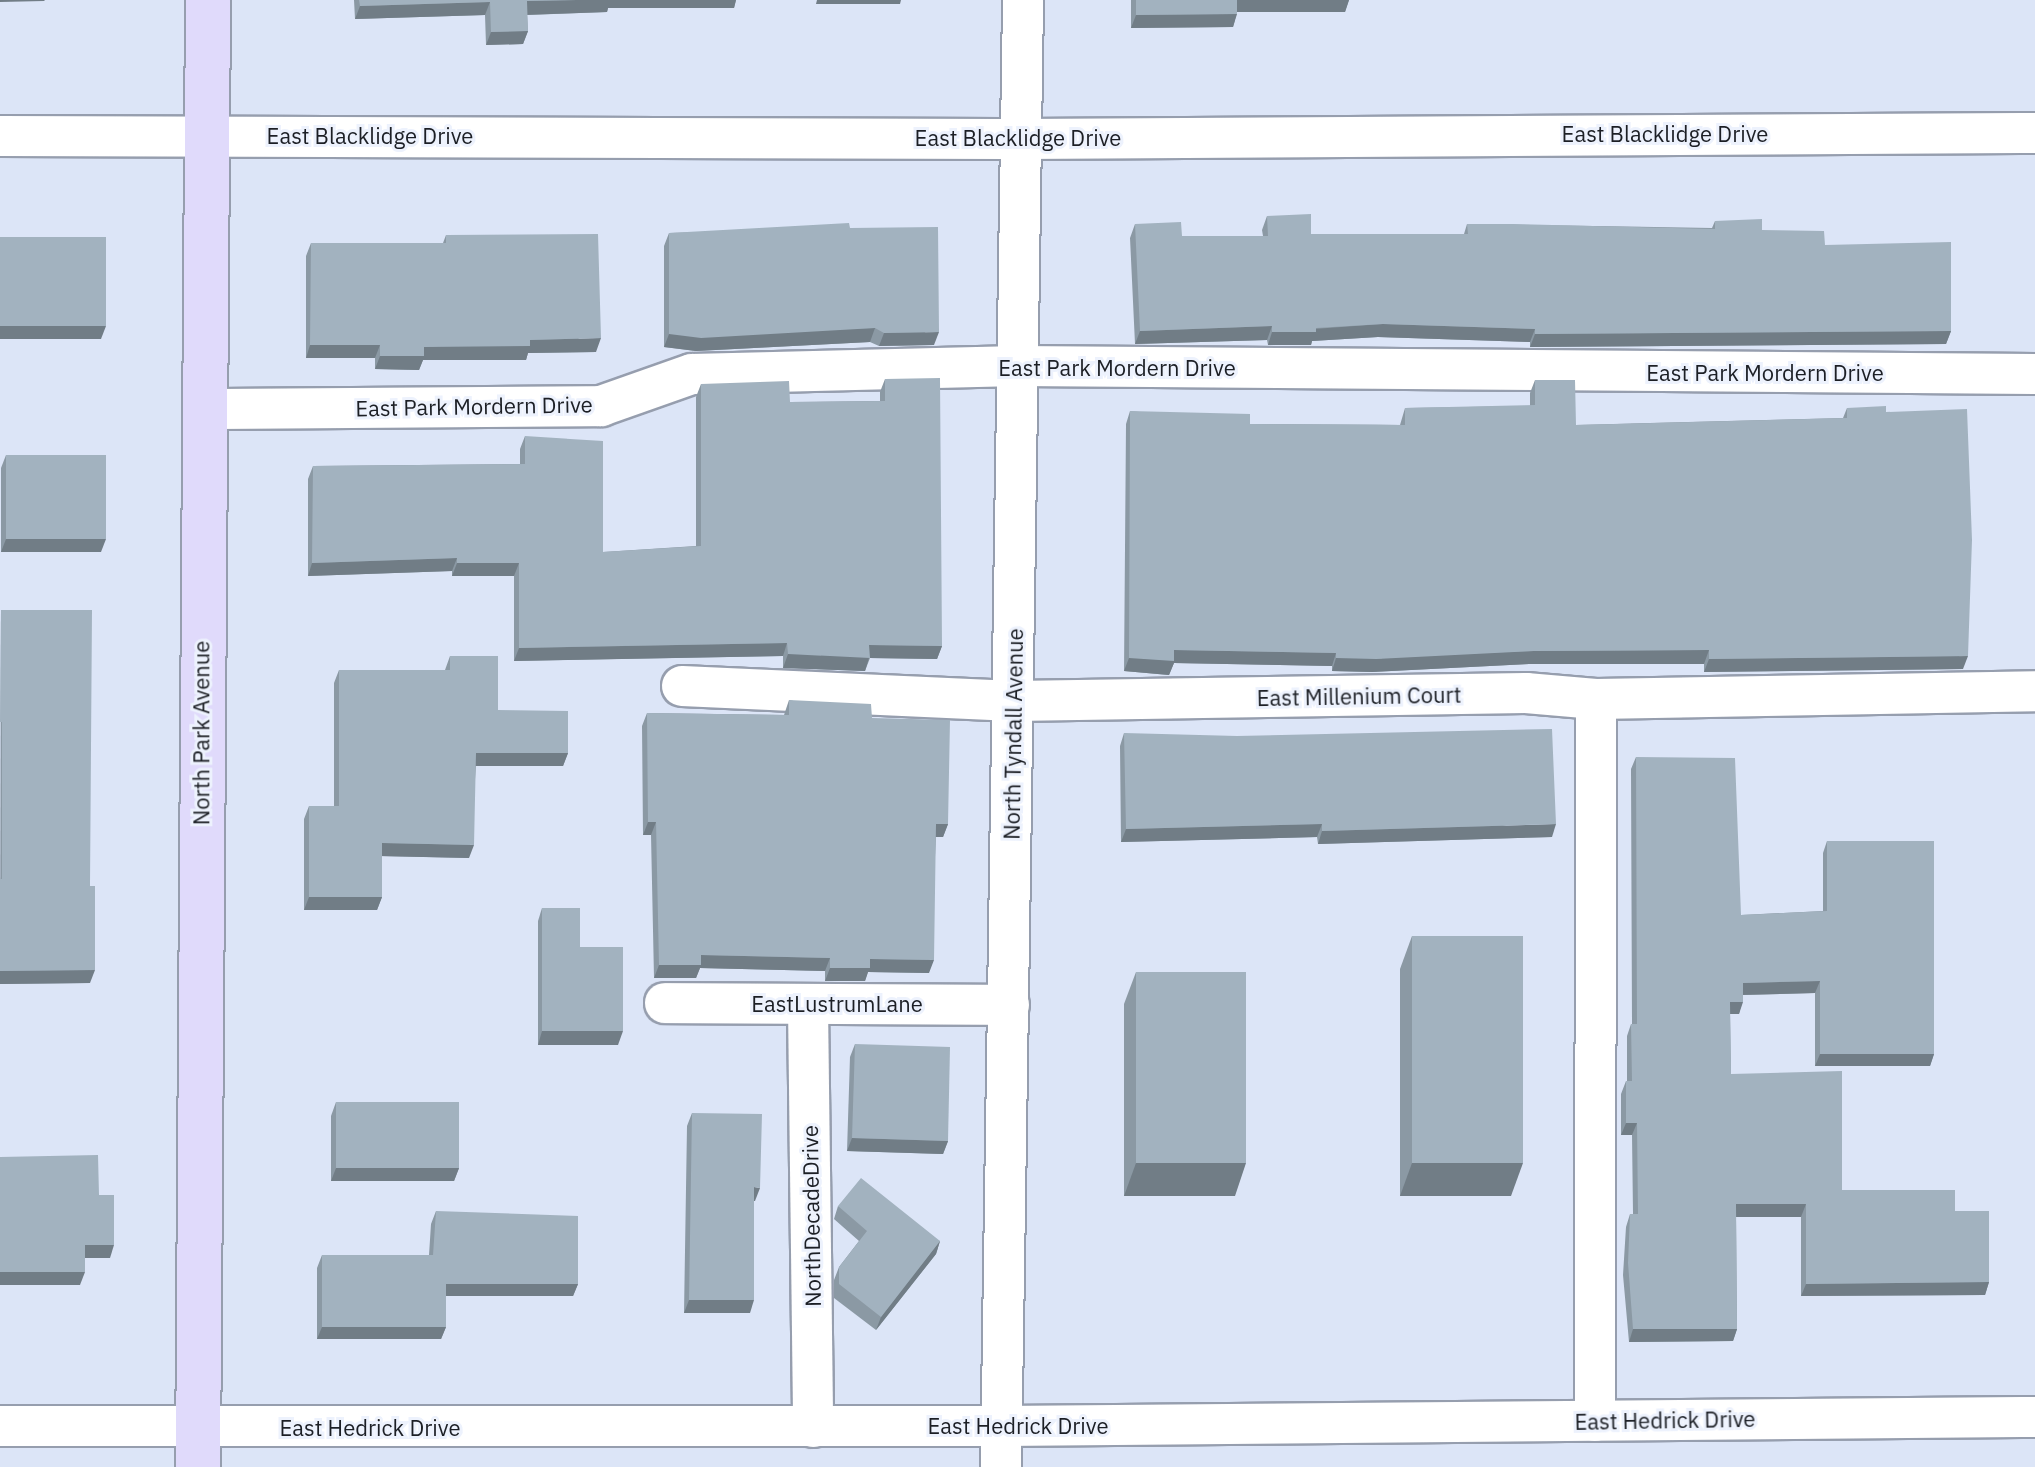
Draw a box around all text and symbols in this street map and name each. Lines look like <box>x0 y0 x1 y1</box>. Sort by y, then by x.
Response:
street label: East Blacklidge Drive <box>1562 121 1768 147</box>
street label: East Blacklidge Drive <box>267 123 473 149</box>
street label: East Blacklidge Drive <box>915 125 1121 151</box>
street label: East Park Mordern Drive <box>998 355 1236 381</box>
street label: East Park Mordern Drive <box>1646 360 1884 386</box>
street label: East Park Mordern Drive <box>355 391 593 421</box>
street label: North Tyndall Avenue <box>998 628 1028 840</box>
street label: North Park Avenue <box>188 641 214 825</box>
street label: East Millenium Court <box>1256 681 1462 711</box>
street label: EastLustrumLane <box>751 991 923 1017</box>
street label: NorthDecadeDrive <box>796 1125 826 1307</box>
street label: East Hedrick Drive <box>1574 1405 1756 1435</box>
street label: East Hedrick Drive <box>928 1413 1108 1439</box>
street label: East Hedrick Drive <box>280 1415 460 1441</box>

